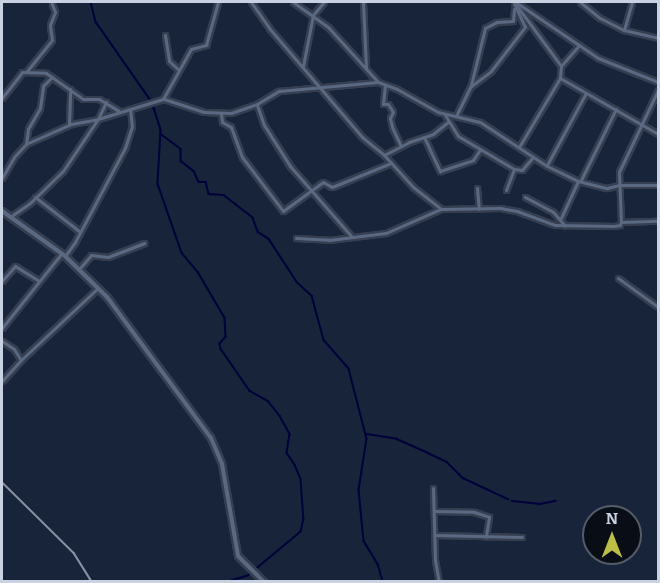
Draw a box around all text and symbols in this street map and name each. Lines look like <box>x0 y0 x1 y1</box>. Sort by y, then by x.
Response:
north arrow <box>582 505 642 565</box>
text: N <box>606 509 618 528</box>

